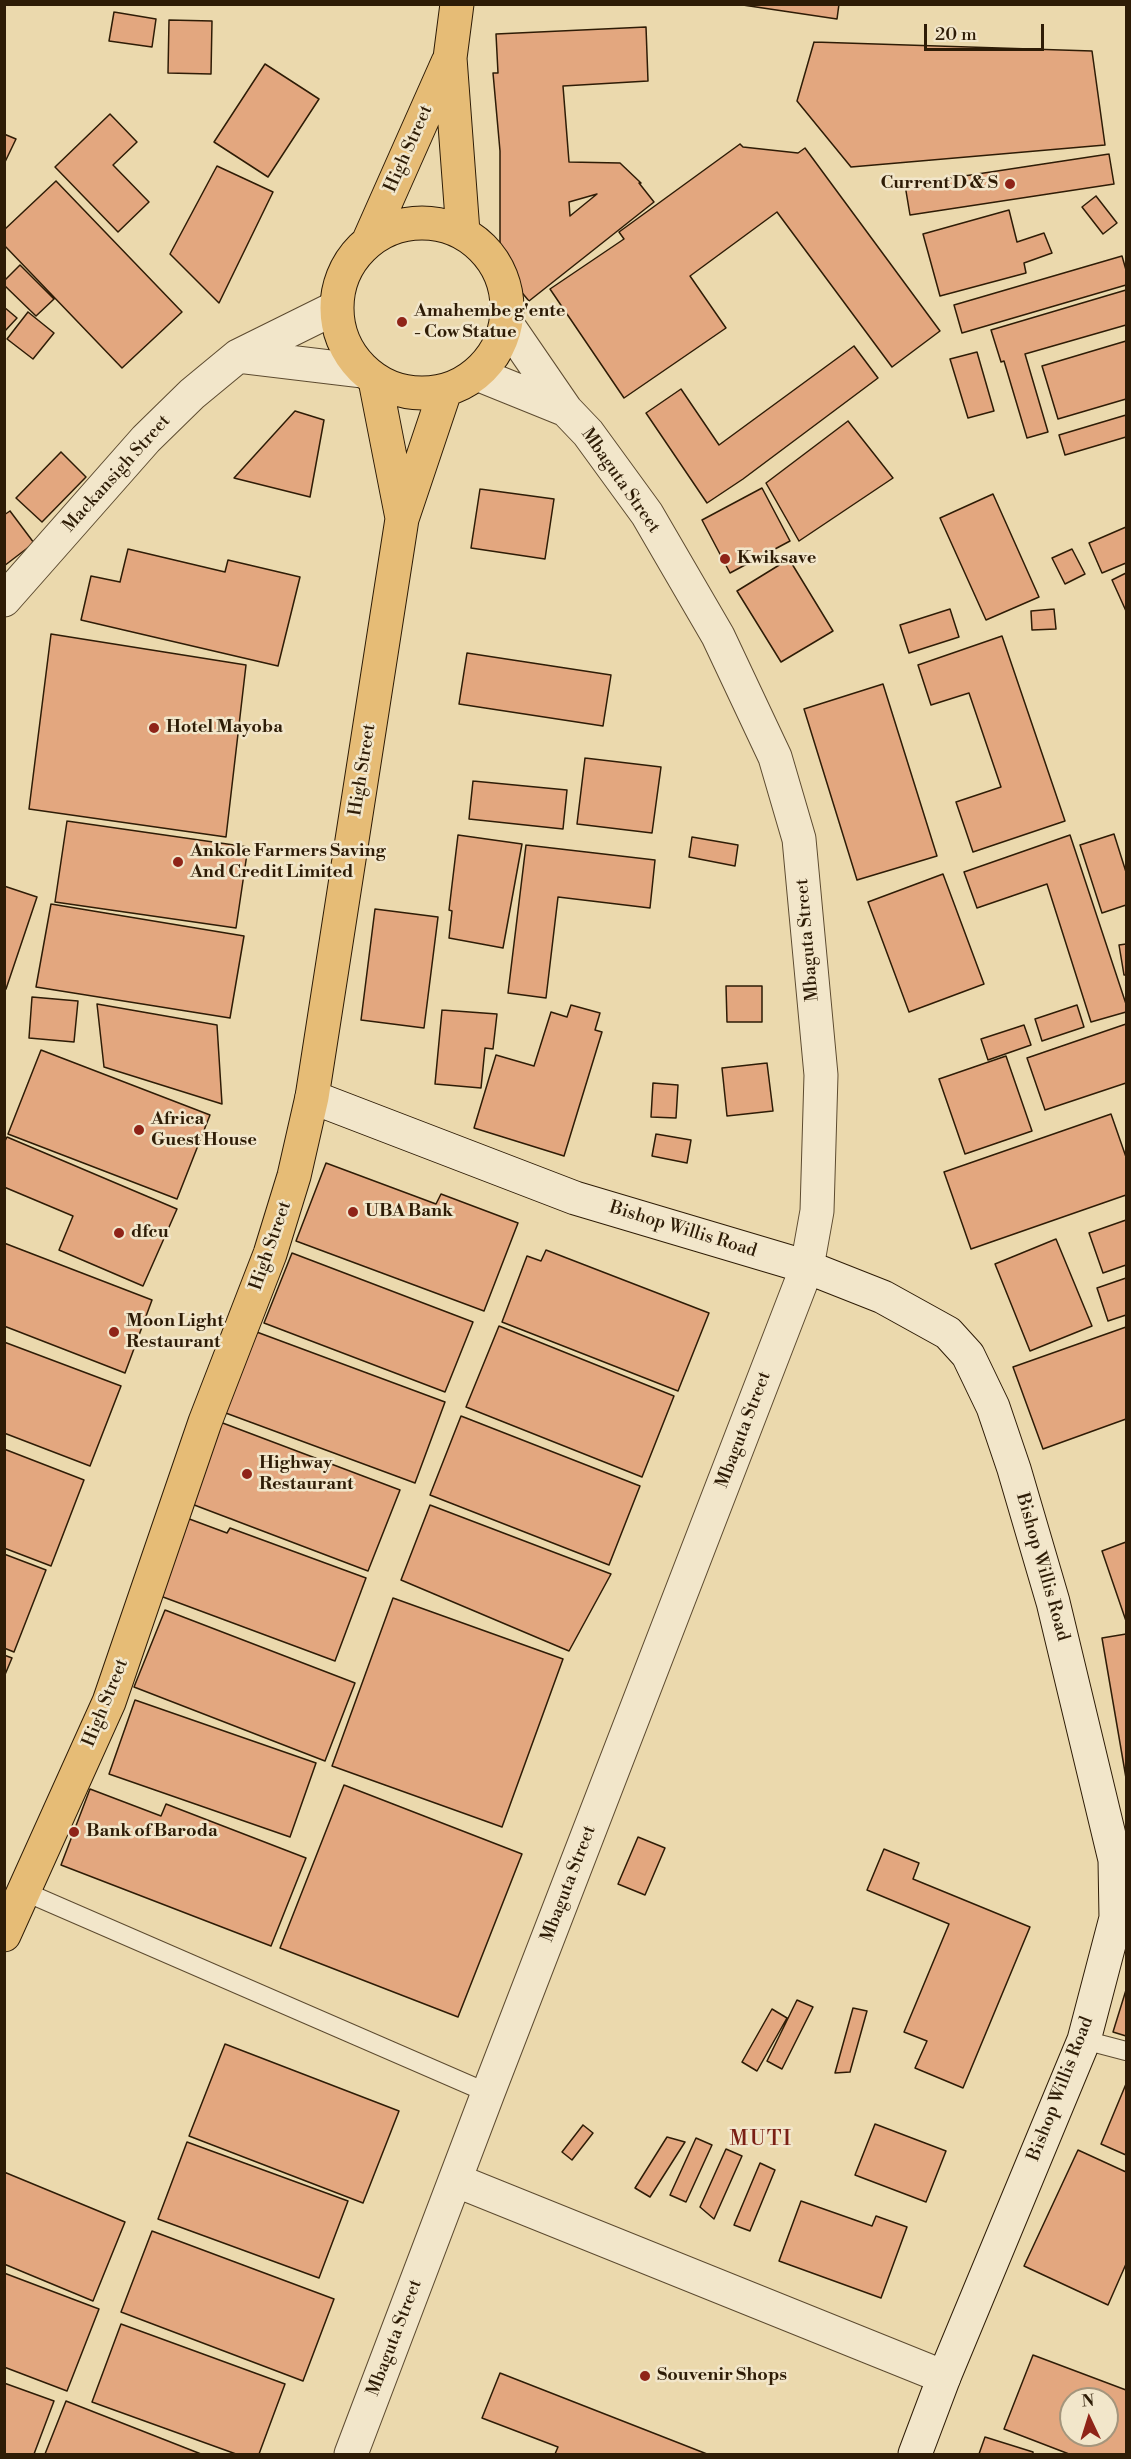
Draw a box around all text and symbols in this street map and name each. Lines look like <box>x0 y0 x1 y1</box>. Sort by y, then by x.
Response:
scale bar <box>927 12 1047 50</box>
text: 20 m <box>935 23 977 46</box>
street label: High Street <box>380 102 438 196</box>
place label: Current D & S <box>880 173 998 195</box>
marker: Current D & S <box>1003 177 1017 191</box>
place label: Amahembe g'ente - Cow Statue <box>414 301 565 344</box>
marker: Amahembe g'ente - Cow Statue <box>395 315 409 329</box>
street label: Mackansigh Street <box>59 411 175 537</box>
street label: Mbaguta Street <box>576 424 664 538</box>
place label: Kwiksave <box>737 548 816 570</box>
marker: Kwiksave <box>718 552 732 566</box>
place label: Hotel Mayoba <box>166 717 283 739</box>
marker: Hotel Mayoba <box>147 721 161 735</box>
street label: High Street <box>345 722 381 818</box>
place label: Ankole Farmers Saving And Credit Limited <box>190 841 386 884</box>
marker: Ankole Farmers Saving And Credit Limited <box>171 855 185 869</box>
street label: Mbaguta Street <box>792 878 824 1002</box>
place label: Africa Guest House <box>151 1109 257 1152</box>
marker: Africa Guest House <box>132 1123 146 1137</box>
street label: Bishop Willis Road <box>607 1197 759 1263</box>
street label: High Street <box>246 1199 296 1293</box>
place label: UBA Bank <box>365 1201 453 1223</box>
marker: UBA Bank <box>346 1205 360 1219</box>
place label: dfcu <box>131 1222 169 1244</box>
marker: dfcu <box>112 1226 126 1240</box>
place label: Moon Light Restaurant <box>126 1311 224 1354</box>
marker: Moon Light Restaurant <box>107 1325 121 1339</box>
street label: Mbaguta Street <box>712 1369 776 1491</box>
place label: Highway Restaurant <box>259 1453 353 1496</box>
marker: Highway Restaurant <box>240 1467 254 1481</box>
street label: Bishop Willis Road <box>1011 1490 1073 1644</box>
street label: High Street <box>79 1656 133 1750</box>
place label: Bank of Baroda <box>86 1821 218 1843</box>
street label: Mbaguta Street <box>537 1823 601 1945</box>
marker: Bank of Baroda <box>67 1825 81 1839</box>
street label: Bishop Willis Road <box>1024 2014 1098 2164</box>
district label: MUTI <box>730 2127 792 2153</box>
street label: Mbaguta Street <box>363 2277 427 2399</box>
place label: Souvenir Shops <box>657 2365 787 2387</box>
marker: Souvenir Shops <box>638 2369 652 2383</box>
north arrow <box>1059 2387 1119 2447</box>
text: N <box>1081 2391 1095 2411</box>

